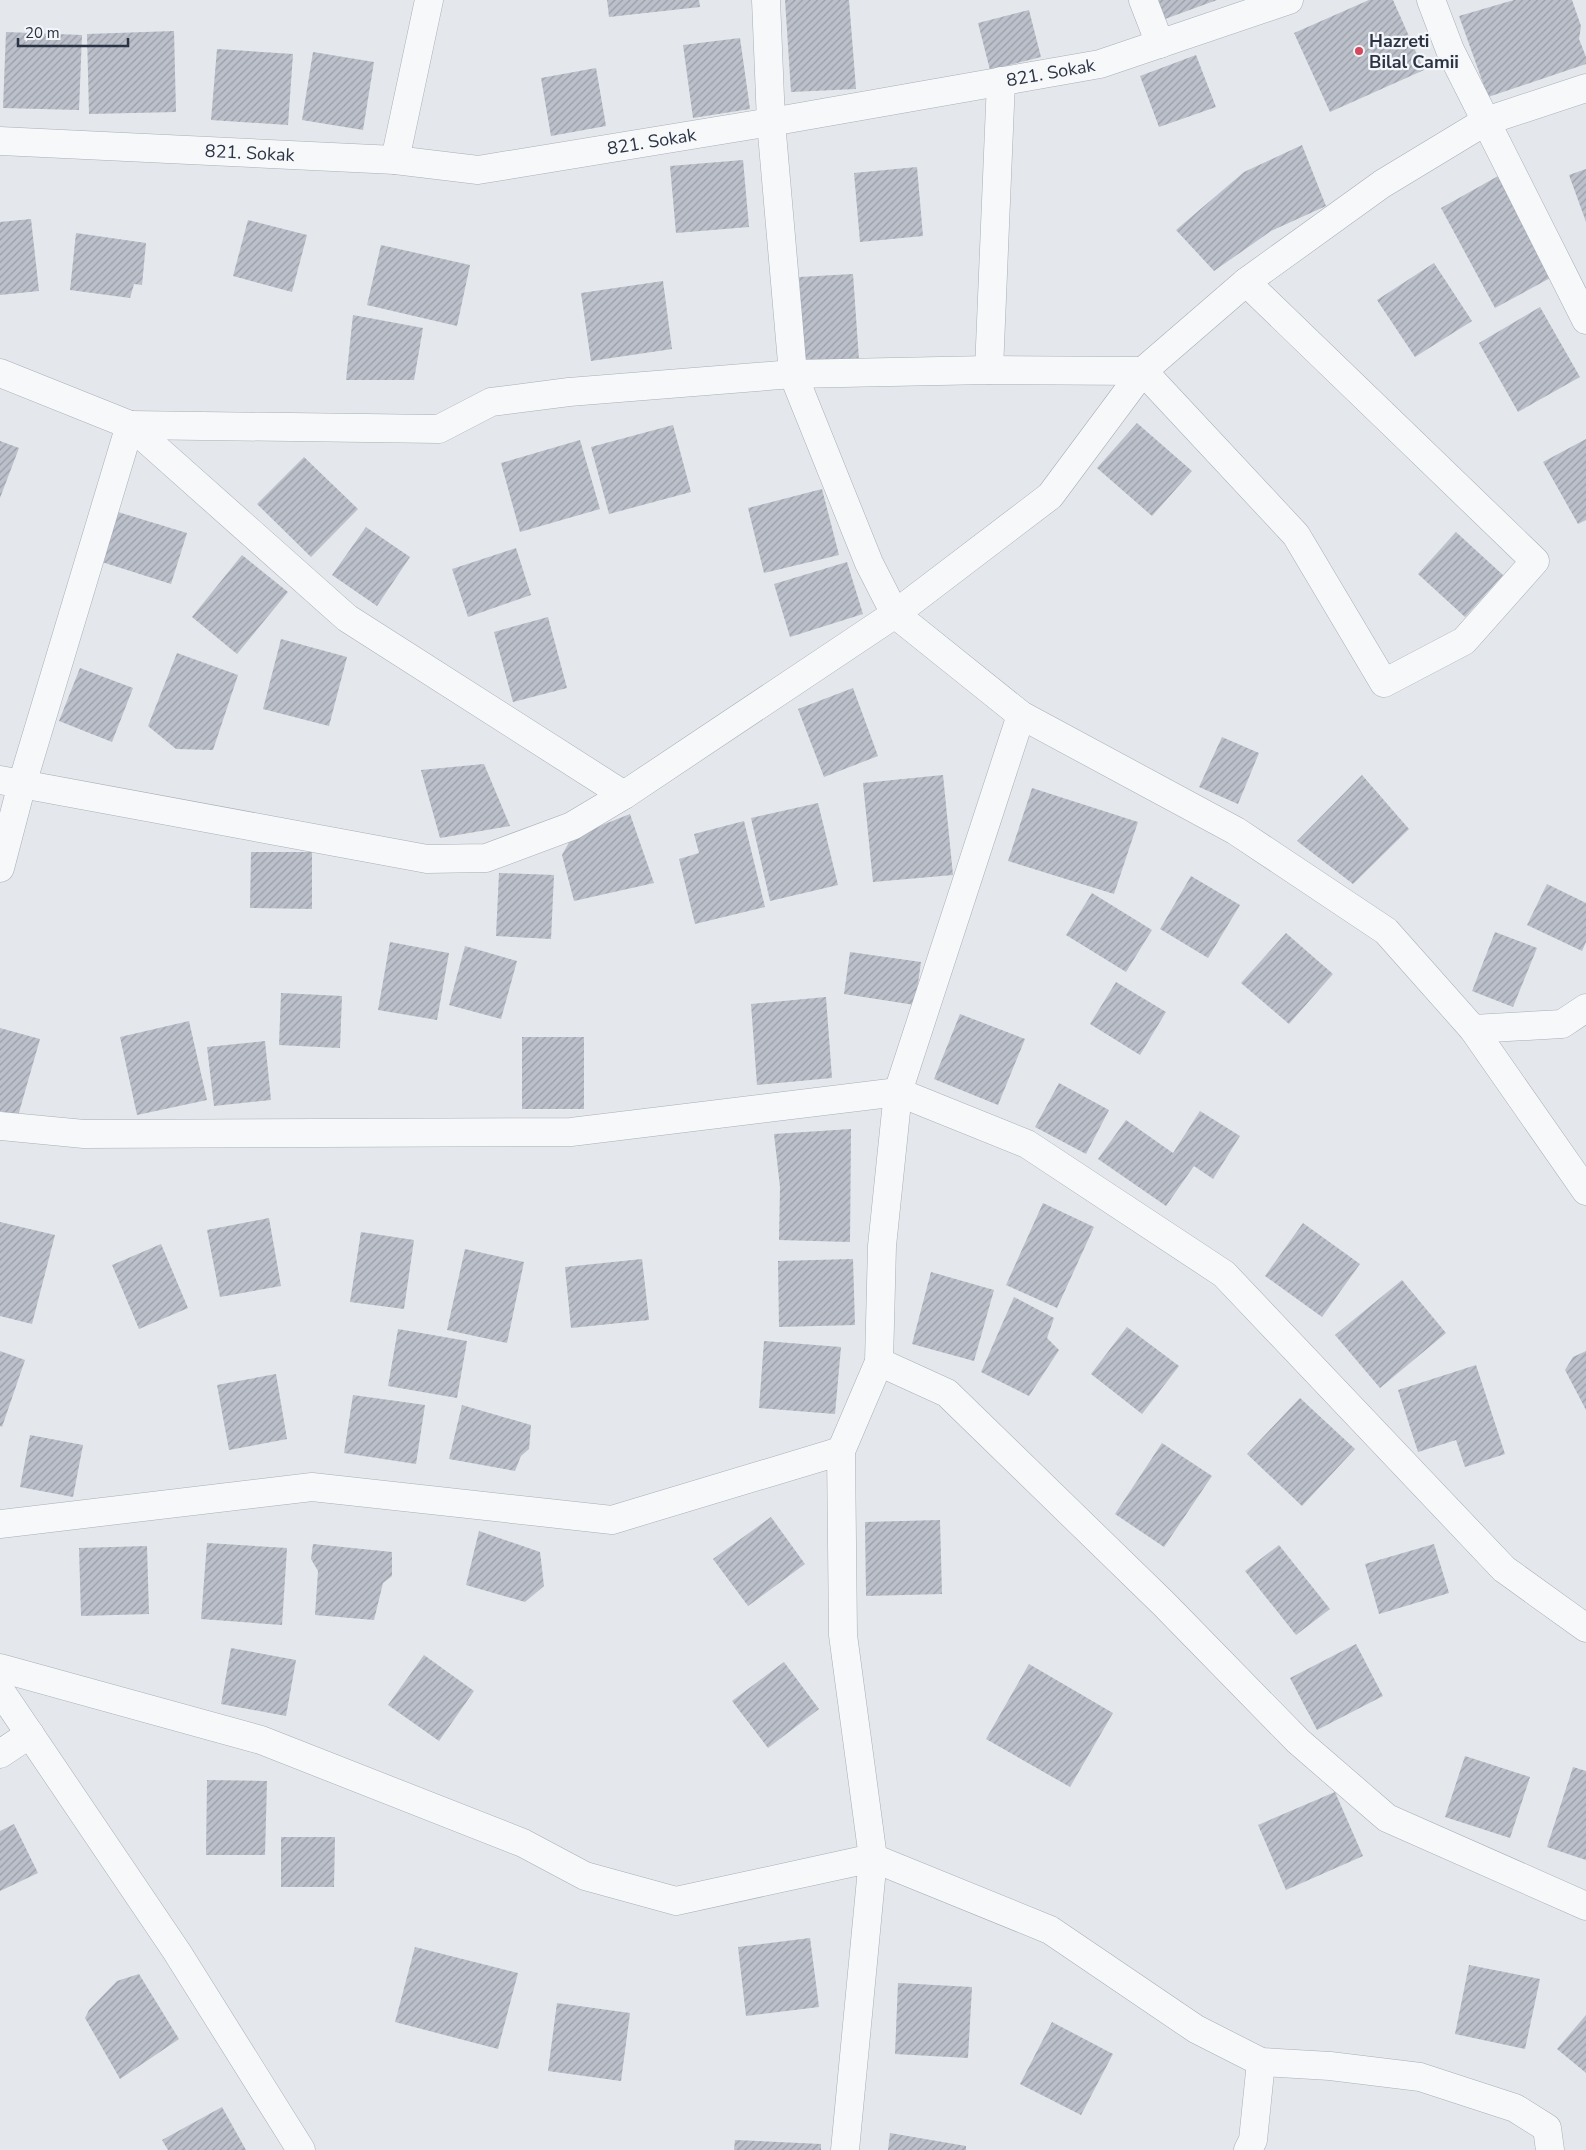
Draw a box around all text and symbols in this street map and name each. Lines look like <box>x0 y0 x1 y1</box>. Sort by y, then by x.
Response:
scale bar <box>18 15 128 47</box>
text: 20 m <box>25 23 60 43</box>
place label: Hazreti Bilal Camii <box>1369 29 1459 74</box>
marker: Hazreti Bilal Camii <box>1353 45 1365 57</box>
street label: 821. Sokak <box>1004 53 1098 92</box>
street label: 821. Sokak <box>605 122 699 161</box>
street label: 821. Sokak <box>204 139 296 167</box>

